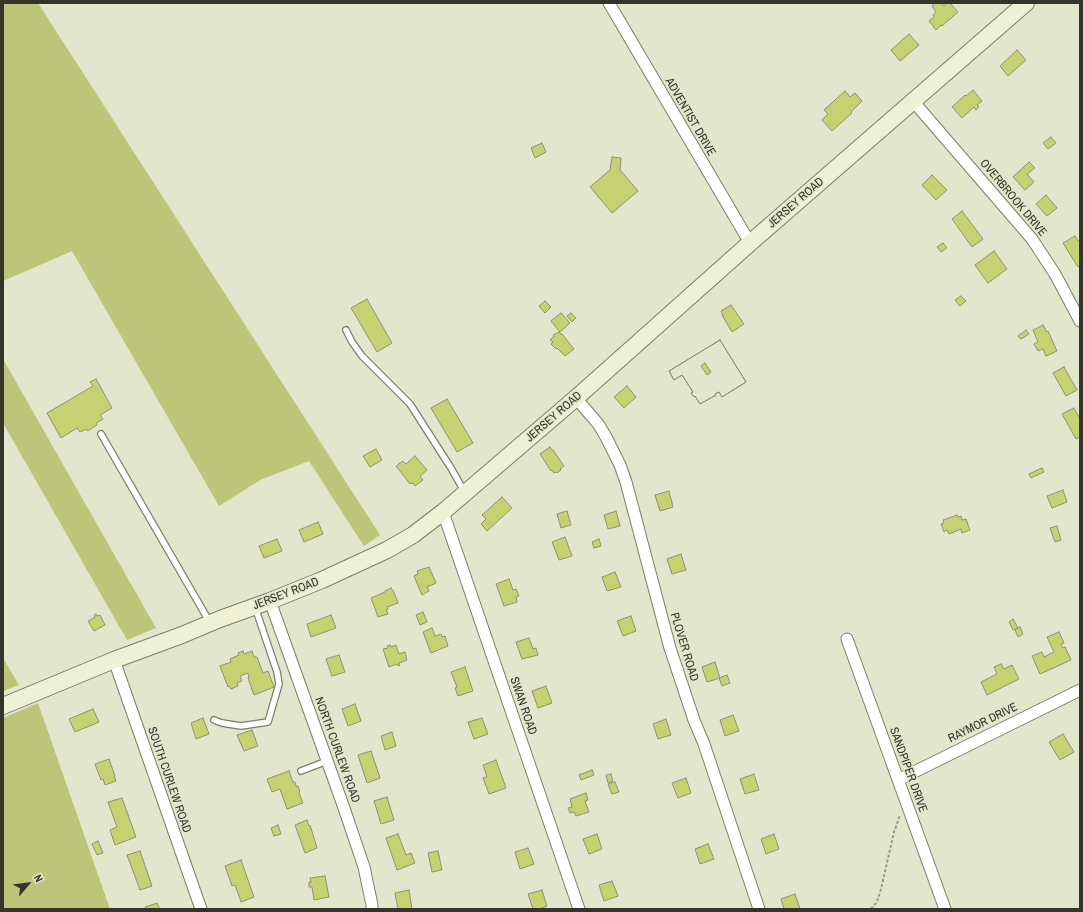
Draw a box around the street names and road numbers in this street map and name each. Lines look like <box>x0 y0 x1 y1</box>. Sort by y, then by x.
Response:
street label: ADVENTIST DRIVE <box>662 75 718 159</box>
street label: OVERBROOK DRIVE <box>977 157 1049 239</box>
street label: JERSEY ROAD <box>765 175 827 231</box>
street label: JERSEY ROAD <box>523 389 585 445</box>
street label: JERSEY ROAD <box>251 575 321 613</box>
street label: PLOVER ROAD <box>667 611 701 683</box>
street label: SWAN ROAD <box>506 675 540 737</box>
street label: NORTH CURLEW ROAD <box>311 695 363 805</box>
street label: RAYMOR DRIVE <box>946 700 1020 746</box>
street label: SOUTH CURLEW ROAD <box>144 725 194 835</box>
street label: SANDPIPER DRIVE <box>886 725 930 815</box>

